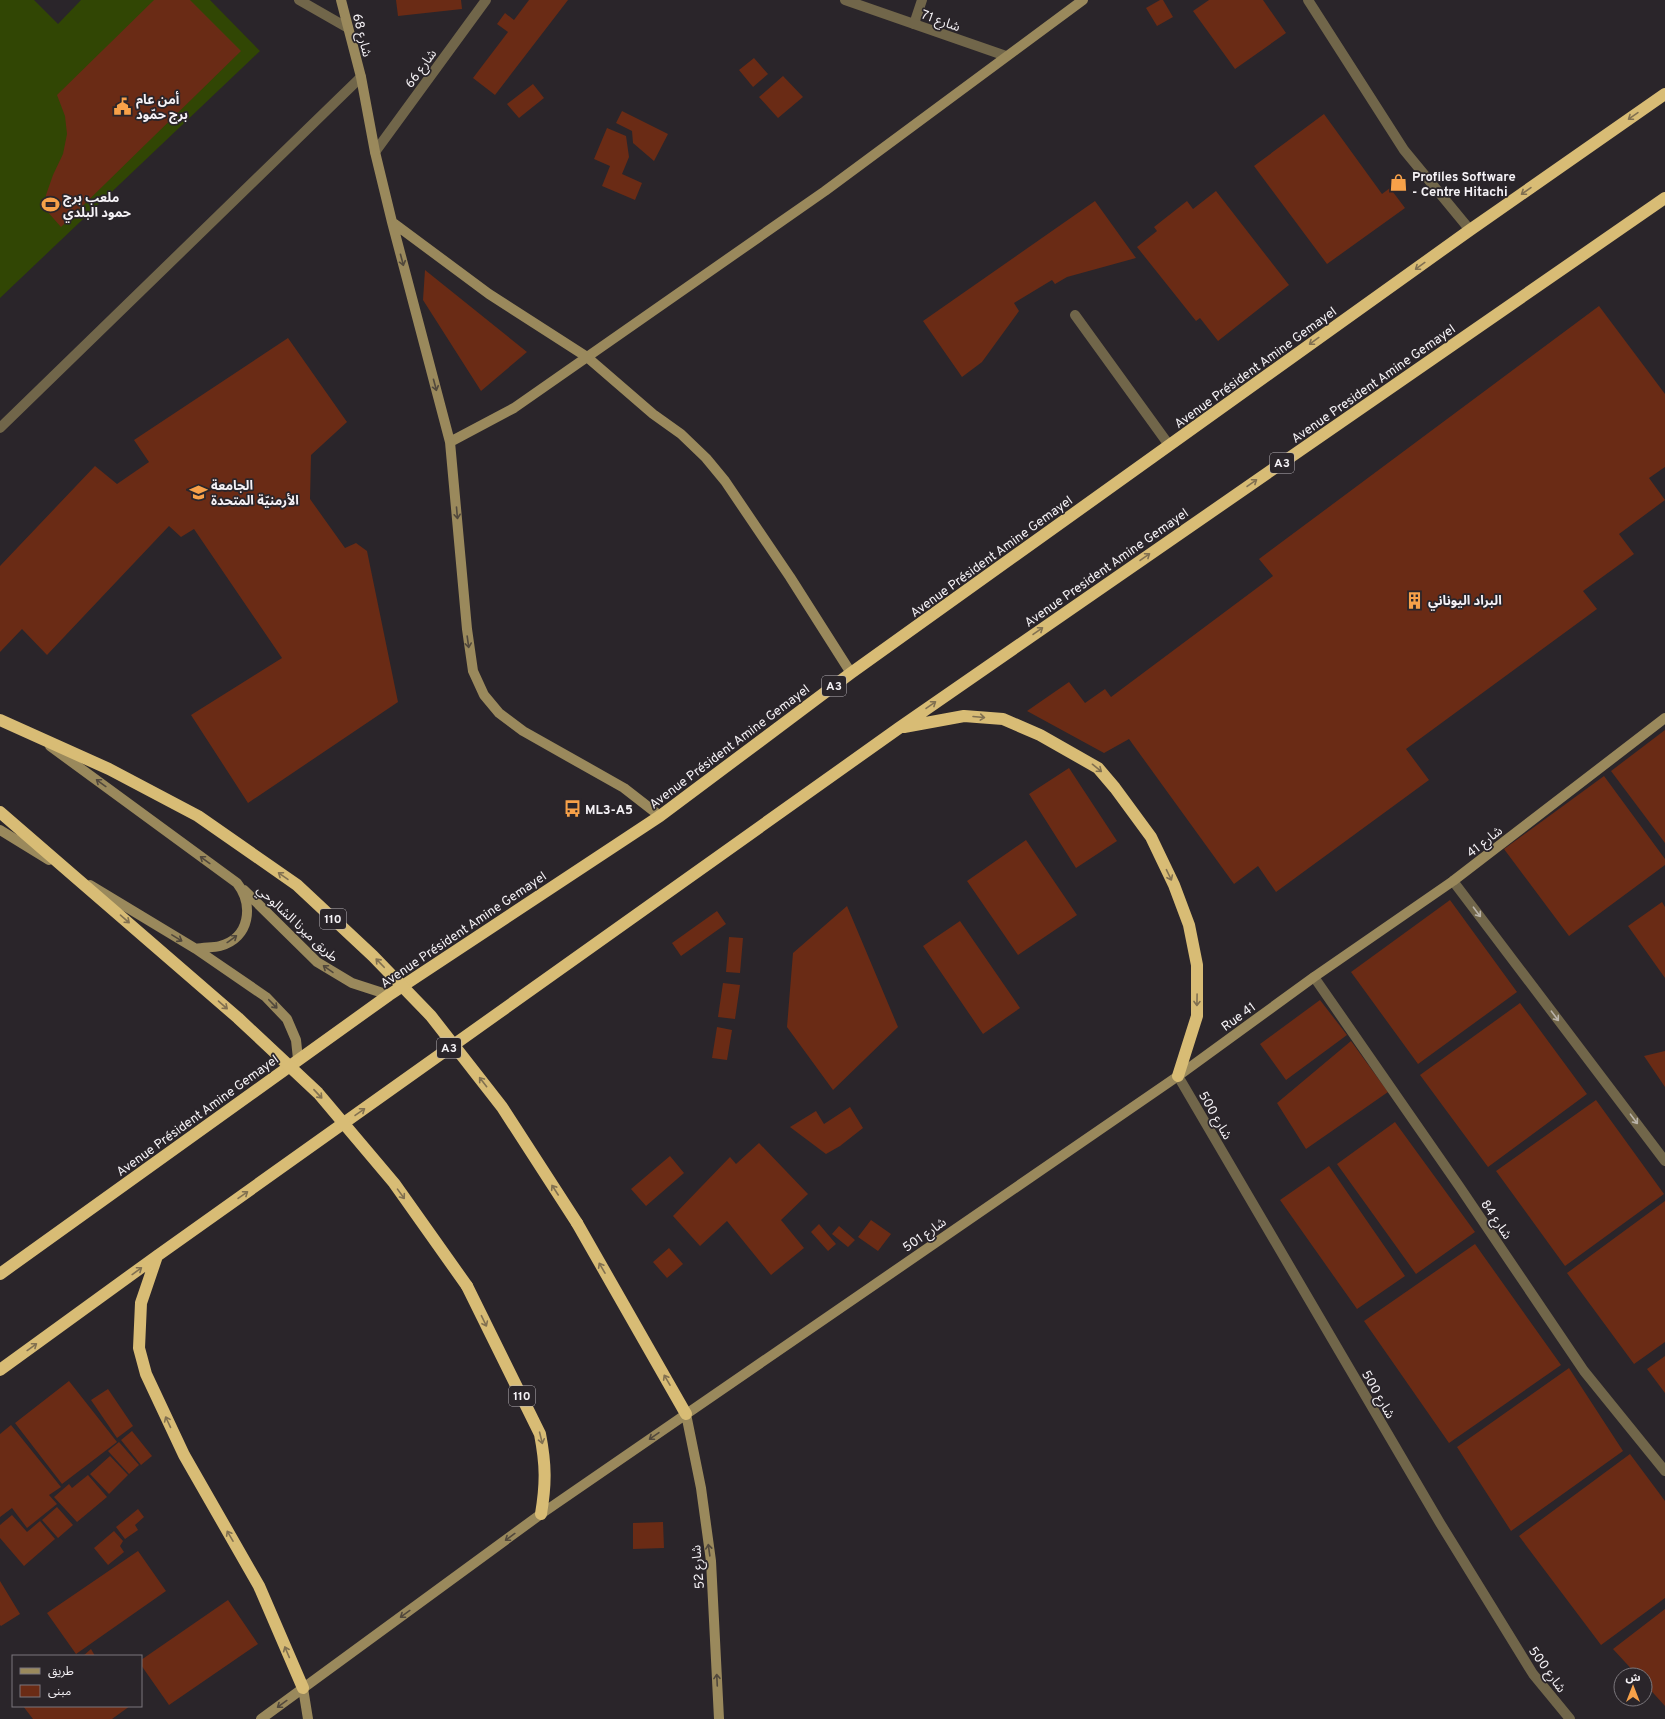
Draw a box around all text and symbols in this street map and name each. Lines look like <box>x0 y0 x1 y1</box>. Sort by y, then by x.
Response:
street label: شارع 71 <box>918 7 962 37</box>
street label: شارع 68 <box>347 12 374 59</box>
street label: شارع 66 <box>402 47 442 92</box>
place label: أمن عام برج حمّود <box>136 91 188 124</box>
public building icon: أمن عام برج حمّود <box>113 96 133 116</box>
one-way arrow <box>1628 112 1639 120</box>
place label: Profiles Software - Centre Hitachi <box>1412 170 1516 201</box>
shop icon: Profiles Software - Centre Hitachi <box>1389 173 1409 193</box>
one-way arrow <box>1521 187 1532 195</box>
place label: ملعب برج حمود البلدي <box>63 191 131 223</box>
sports icon: ملعب برج حمود البلدي <box>40 194 60 214</box>
one-way arrow <box>399 253 406 266</box>
one-way arrow <box>1415 262 1426 270</box>
street label: Avenue Président Amine Gemayel <box>1172 304 1340 433</box>
street label: Avenue President Amine Gemayel <box>1289 322 1459 448</box>
one-way arrow <box>1309 337 1320 346</box>
one-way arrow <box>432 378 440 391</box>
road number: A3 <box>1270 453 1294 473</box>
place label: الجامعة الأرمنيّة المتحدة <box>211 479 299 510</box>
one-way arrow <box>1246 479 1257 487</box>
school or university icon: الجامعة الأرمنيّة المتحدة <box>188 482 208 502</box>
street label: Avenue Président Amine Gemayel <box>908 493 1076 622</box>
one-way arrow <box>453 506 460 519</box>
street label: Avenue President Amine Gemayel <box>1022 506 1192 632</box>
one-way arrow <box>1139 553 1150 561</box>
building icon: البراد اليوناني <box>1405 590 1425 610</box>
place label: البراد اليوناني <box>1428 594 1502 611</box>
one-way arrow <box>1032 627 1043 635</box>
one-way arrow <box>464 635 472 648</box>
road number: A3 <box>822 676 846 696</box>
street label: Avenue Président Amine Gemayel <box>647 682 814 813</box>
one-way arrow <box>925 701 936 709</box>
one-way arrow <box>972 714 985 721</box>
one-way arrow <box>1091 764 1102 772</box>
one-way arrow <box>95 779 106 787</box>
bus stop icon: ML3-A5 <box>562 799 582 819</box>
place label: ML3-A5 <box>585 803 633 819</box>
street label: شارع 41 <box>1464 824 1507 862</box>
one-way arrow <box>200 856 211 864</box>
one-way arrow <box>1166 868 1173 880</box>
street label: Avenue Président Amine Gemayel <box>378 869 550 992</box>
one-way arrow <box>278 872 289 880</box>
street label: طريق ميرنا الشالوحي <box>252 883 341 967</box>
one-way arrow <box>1473 907 1481 918</box>
road number: 110 <box>320 909 346 929</box>
one-way arrow <box>120 915 130 924</box>
one-way arrow <box>171 934 183 942</box>
one-way arrow <box>227 935 238 943</box>
one-way arrow <box>375 958 385 968</box>
one-way arrow <box>323 965 334 973</box>
one-way arrow <box>1193 993 1201 1006</box>
one-way arrow <box>268 999 278 1009</box>
one-way arrow <box>218 1000 228 1009</box>
street label: Rue 41 <box>1219 1000 1260 1035</box>
one-way arrow <box>1551 1010 1559 1021</box>
road number: A3 <box>437 1038 461 1058</box>
street label: Avenue Président Amine Gemayel <box>114 1052 282 1181</box>
one-way arrow <box>478 1077 487 1088</box>
one-way arrow <box>313 1089 323 1099</box>
street label: شارع 500 <box>1193 1089 1234 1143</box>
one-way arrow <box>354 1108 365 1116</box>
one-way arrow <box>1629 1114 1638 1125</box>
one-way arrow <box>551 1184 559 1196</box>
one-way arrow <box>397 1188 405 1199</box>
one-way arrow <box>237 1191 248 1199</box>
street label: شارع 84 <box>1475 1197 1514 1244</box>
street label: شارع 501 <box>900 1215 951 1257</box>
one-way arrow <box>598 1262 606 1274</box>
one-way arrow <box>131 1267 142 1275</box>
one-way arrow <box>481 1315 489 1327</box>
one-way arrow <box>26 1343 37 1351</box>
street label: شارع 500 <box>1356 1368 1397 1422</box>
one-way arrow <box>662 1374 670 1386</box>
road number: 110 <box>509 1386 535 1406</box>
one-way arrow <box>164 1416 171 1428</box>
one-way arrow <box>537 1431 545 1444</box>
one-way arrow <box>649 1432 660 1440</box>
one-way arrow <box>226 1530 234 1542</box>
one-way arrow <box>504 1533 515 1541</box>
street label: شارع 52 <box>689 1544 710 1590</box>
one-way arrow <box>705 1544 713 1557</box>
one-way arrow <box>399 1610 410 1618</box>
street label: شارع 500 <box>1524 1644 1568 1697</box>
one-way arrow <box>283 1647 291 1659</box>
legend <box>12 1655 142 1707</box>
text: طريق <box>48 1664 74 1680</box>
north arrow <box>1613 1667 1653 1707</box>
text: ش <box>1625 1671 1641 1685</box>
one-way arrow <box>713 1674 721 1687</box>
text: مبنى <box>48 1684 71 1700</box>
one-way arrow <box>277 1700 288 1708</box>

